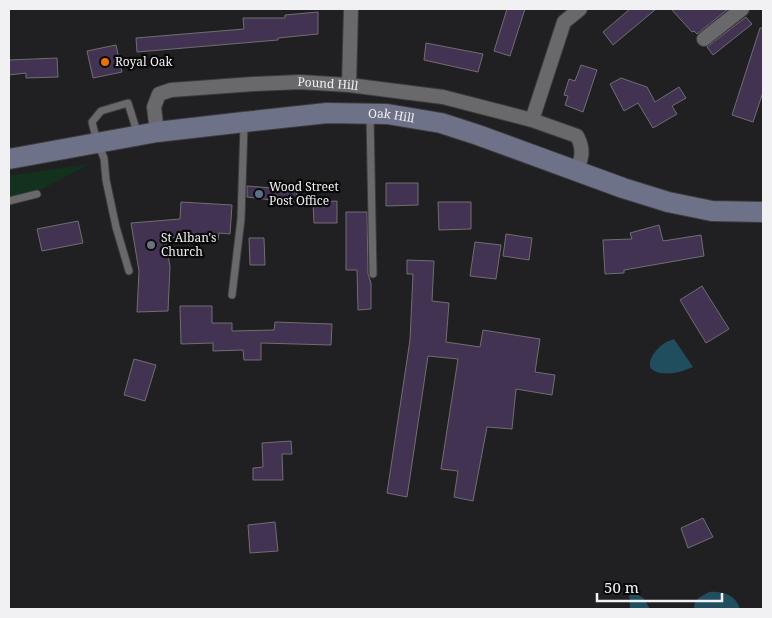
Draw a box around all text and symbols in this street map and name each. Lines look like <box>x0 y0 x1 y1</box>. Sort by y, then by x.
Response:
place label: Royal Oak <box>115 53 174 70</box>
marker: Royal Oak <box>99 56 111 68</box>
street label: Pound Hill <box>297 73 360 94</box>
street label: Oak Hill <box>368 105 416 127</box>
place label: Wood Street Post Office <box>269 178 339 209</box>
marker: Wood Street Post Office <box>253 188 265 200</box>
place label: St Alban's Church <box>161 229 217 260</box>
marker: St Alban's Church <box>145 239 157 251</box>
scale bar <box>597 570 722 602</box>
text: 50 m <box>604 577 639 597</box>

